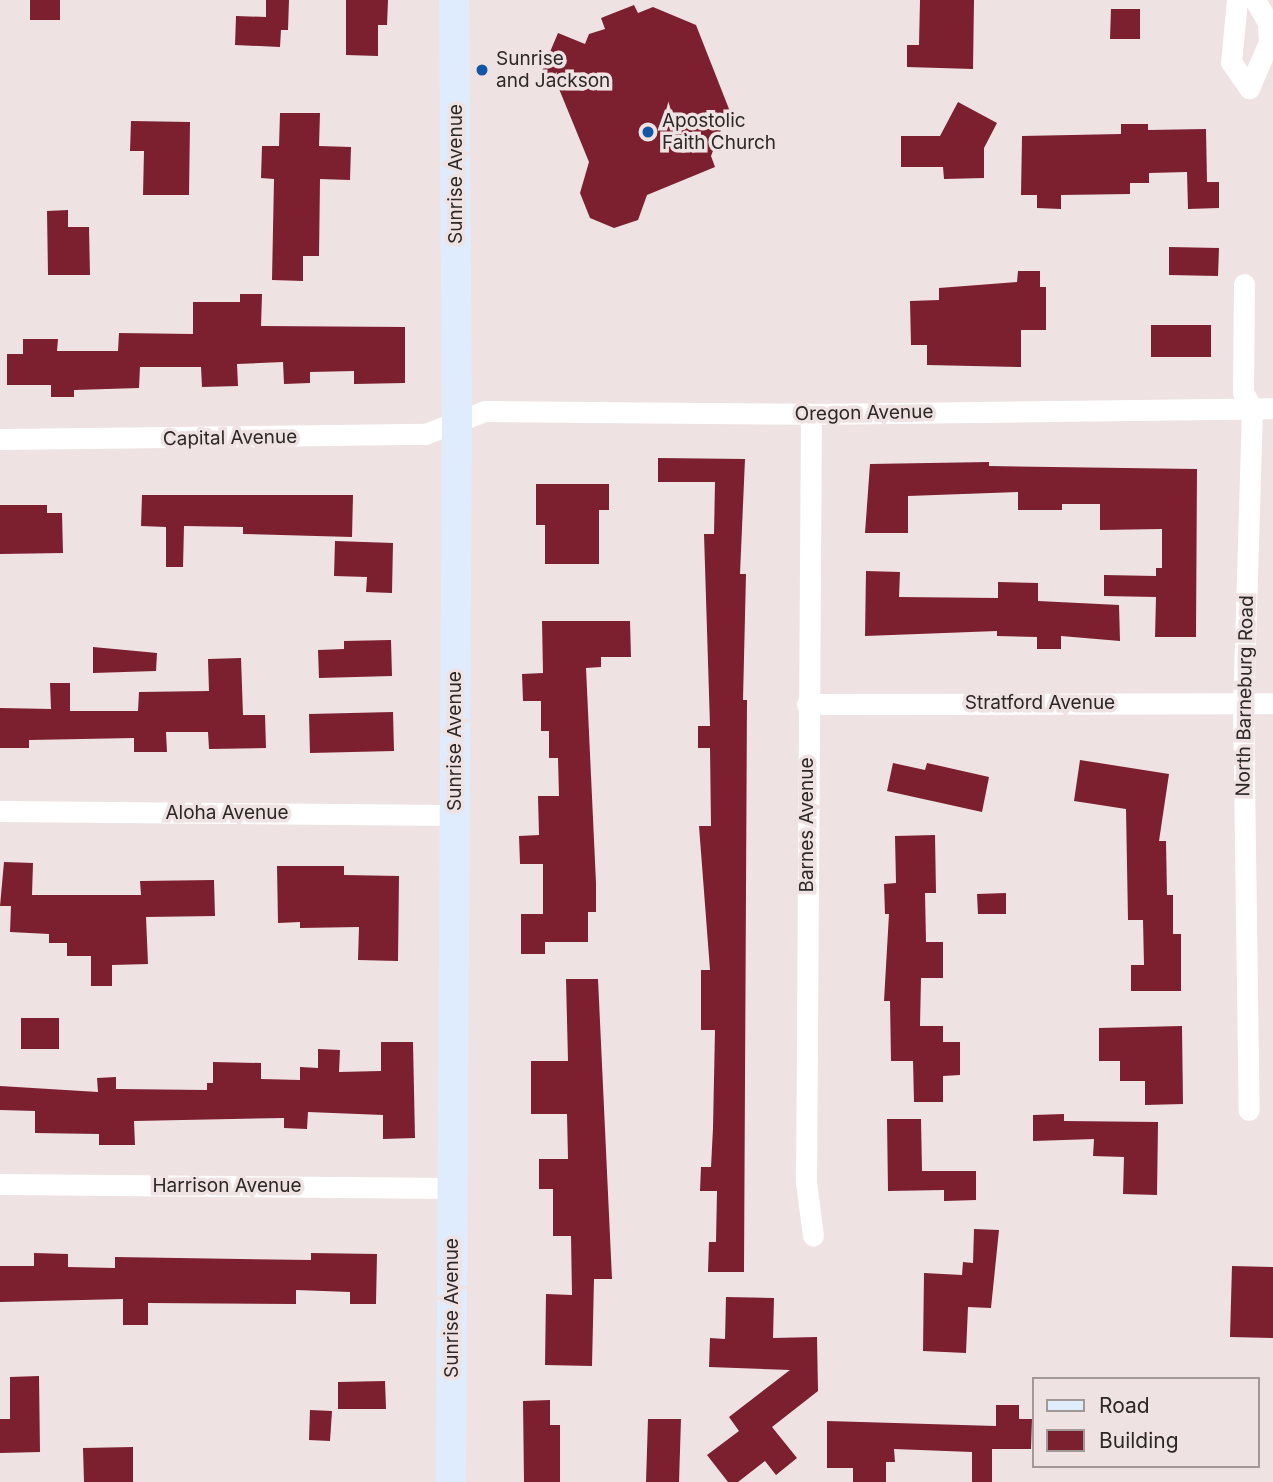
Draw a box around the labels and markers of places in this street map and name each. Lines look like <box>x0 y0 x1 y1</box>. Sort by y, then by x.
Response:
place label: Sunrise and Jackson <box>496 48 610 92</box>
marker: Sunrise and Jackson <box>474 62 490 78</box>
place label: Apostolic Faith Church <box>662 110 776 154</box>
marker: Apostolic Faith Church <box>640 124 656 140</box>

